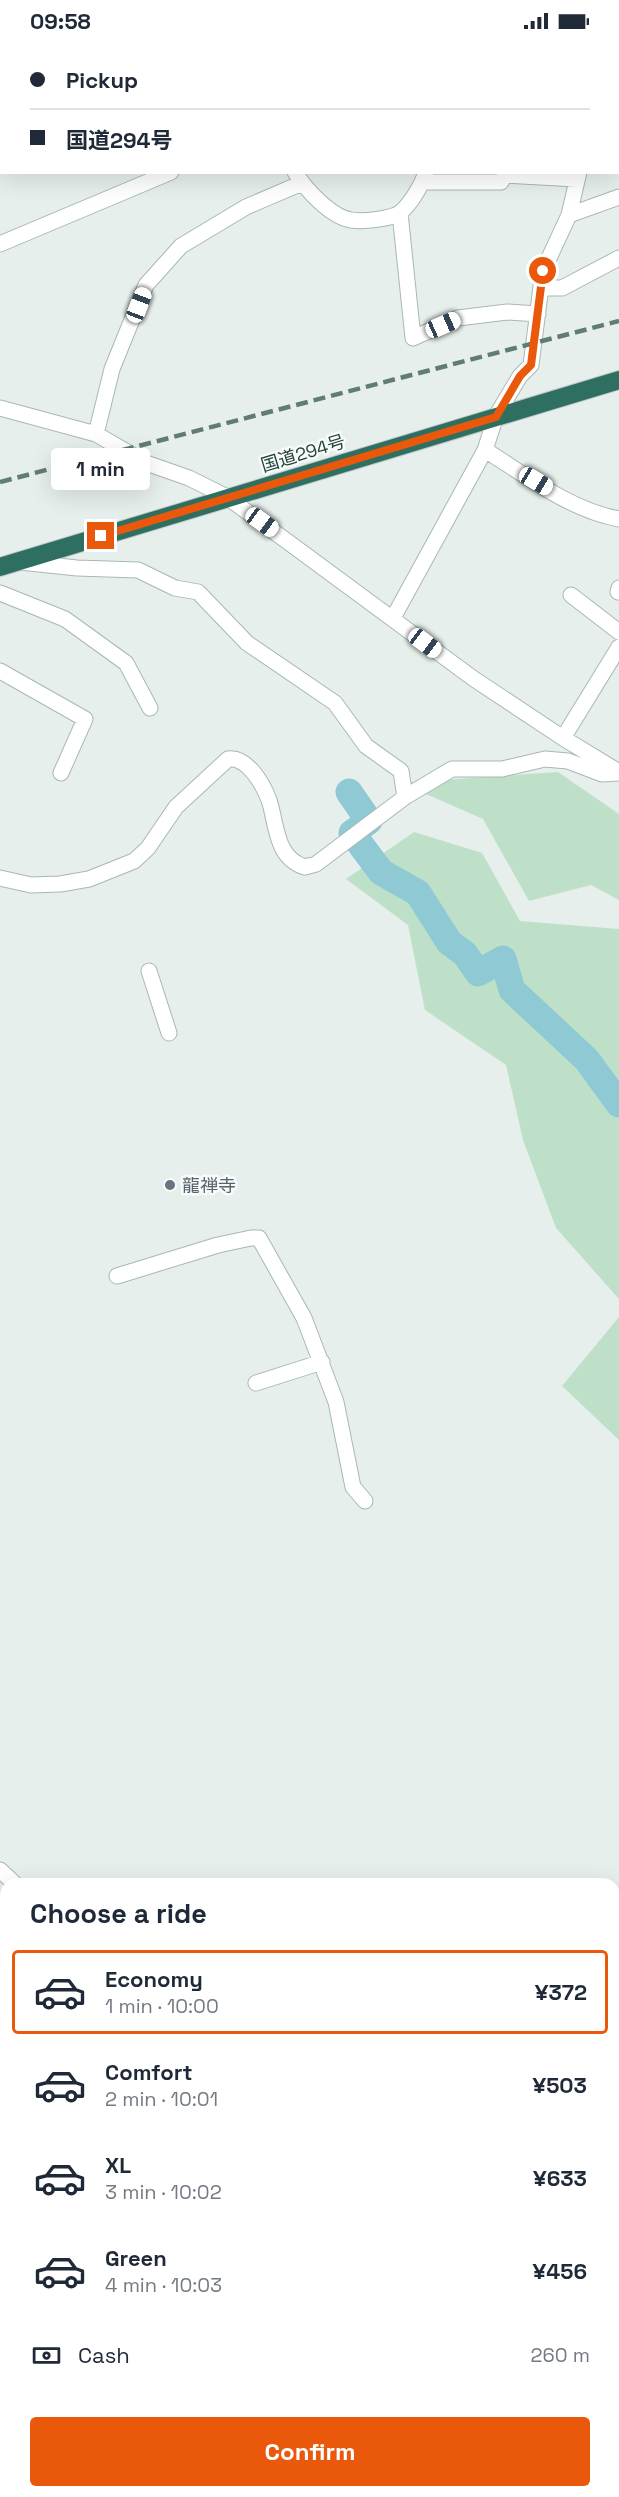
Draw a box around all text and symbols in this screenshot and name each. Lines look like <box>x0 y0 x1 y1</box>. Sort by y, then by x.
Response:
text: 09:58 <box>30 7 91 35</box>
text: Pickup <box>66 66 138 94</box>
text: 国道294号 <box>66 126 173 154</box>
route start <box>529 257 556 284</box>
car <box>124 285 154 325</box>
car <box>423 309 463 341</box>
street label: 国道294号 <box>258 429 348 477</box>
callout: 1 min <box>51 449 150 491</box>
text: 1 min <box>76 456 125 482</box>
car <box>516 464 556 498</box>
car <box>242 504 282 540</box>
route end <box>87 522 114 549</box>
car <box>405 625 445 661</box>
place label: 龍禅寺 <box>182 1174 236 1197</box>
marker: 龍禅寺 <box>163 1178 177 1192</box>
text: Choose a ride <box>30 1896 207 1931</box>
icon: car <box>33 1965 87 2019</box>
text: Economy <box>105 1965 203 1993</box>
text: ¥372 <box>535 1978 587 2006</box>
text: 1 min · 10:00 <box>105 1993 219 2019</box>
icon: car <box>33 2058 87 2112</box>
text: Comfort <box>105 2058 193 2086</box>
text: ¥503 <box>533 2071 587 2099</box>
text: 2 min · 10:01 <box>105 2086 218 2112</box>
icon: car <box>33 2151 87 2205</box>
text: XL <box>105 2151 131 2179</box>
text: ¥633 <box>533 2164 587 2192</box>
text: 3 min · 10:02 <box>105 2179 222 2205</box>
icon: car <box>33 2244 87 2298</box>
text: Green <box>105 2244 167 2272</box>
text: ¥456 <box>533 2257 587 2285</box>
text: 4 min · 10:03 <box>105 2272 222 2298</box>
icon: cash <box>30 2339 63 2372</box>
text: Cash <box>78 2341 130 2369</box>
text: 260 m <box>531 2342 590 2368</box>
button: Confirm <box>30 2417 590 2486</box>

